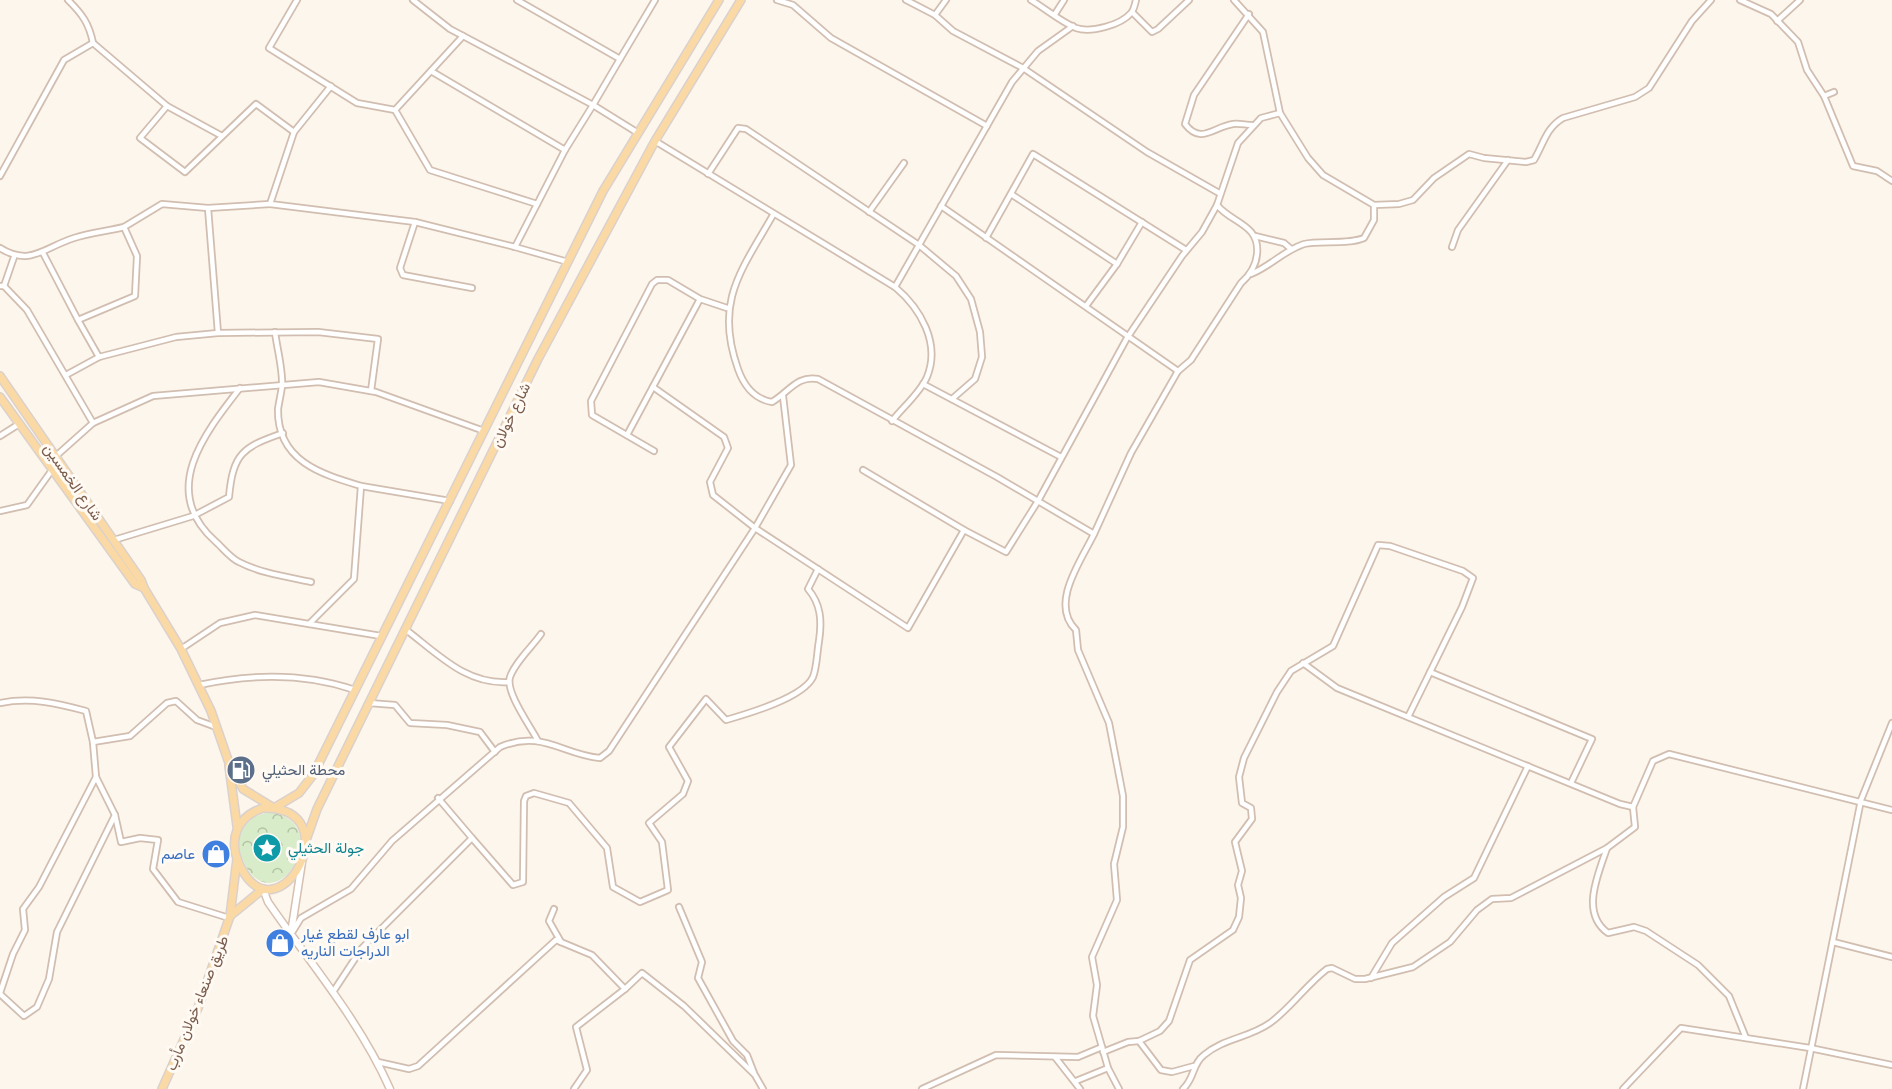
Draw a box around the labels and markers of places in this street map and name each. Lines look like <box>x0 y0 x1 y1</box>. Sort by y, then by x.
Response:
fuel station icon: محطة الحثيلي <box>225 754 257 786</box>
place label: محطة الحثيلي <box>262 759 345 783</box>
place icon: جولة الحثيلي <box>251 832 283 864</box>
place label: جولة الحثيلي <box>288 837 364 861</box>
shop icon: عاصم <box>200 838 232 870</box>
place label: عاصم <box>161 843 195 864</box>
place label: ابو عارف لقطع غيار الدراجات الناريه <box>300 923 409 960</box>
shop icon: ابو عارف لقطع غيار الدراجات الناريه <box>264 927 296 959</box>

